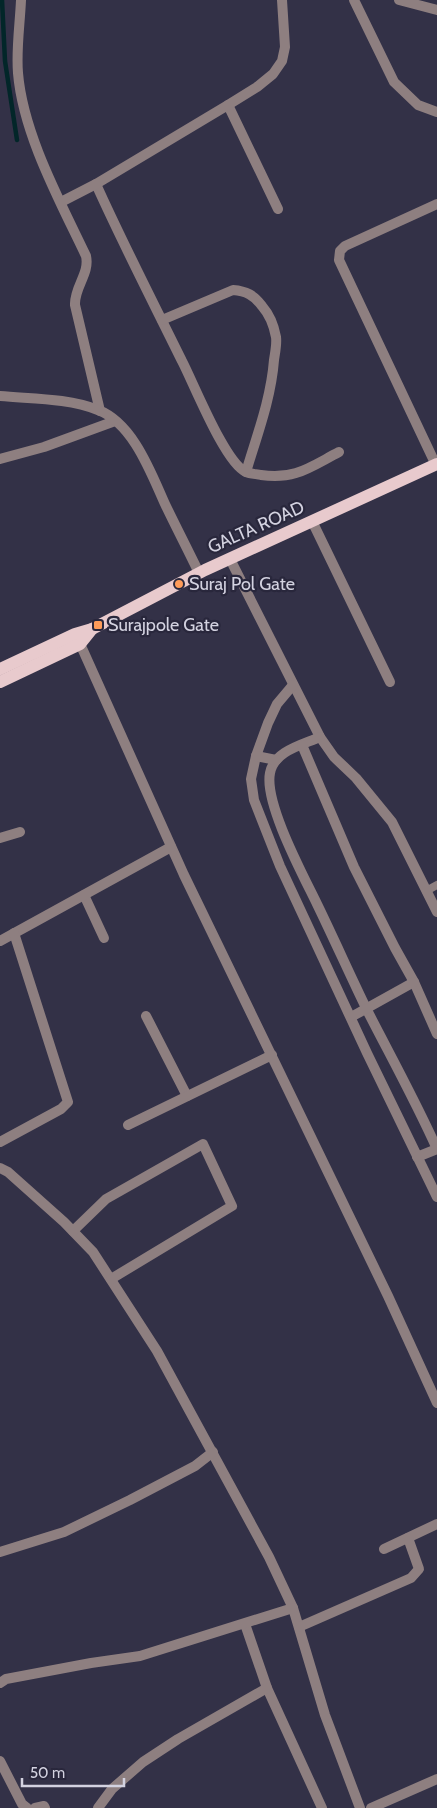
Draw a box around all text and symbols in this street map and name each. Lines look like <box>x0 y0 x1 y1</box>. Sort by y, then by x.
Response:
street label: GALTA ROAD <box>204 496 308 558</box>
place label: Suraj Pol Gate <box>189 573 295 595</box>
marker: Suraj Pol Gate <box>173 578 185 590</box>
place label: Surajpole Gate <box>108 614 219 636</box>
marker: Surajpole Gate <box>92 619 104 631</box>
scale bar <box>22 1756 125 1788</box>
text: 50 m <box>30 1764 65 1782</box>

